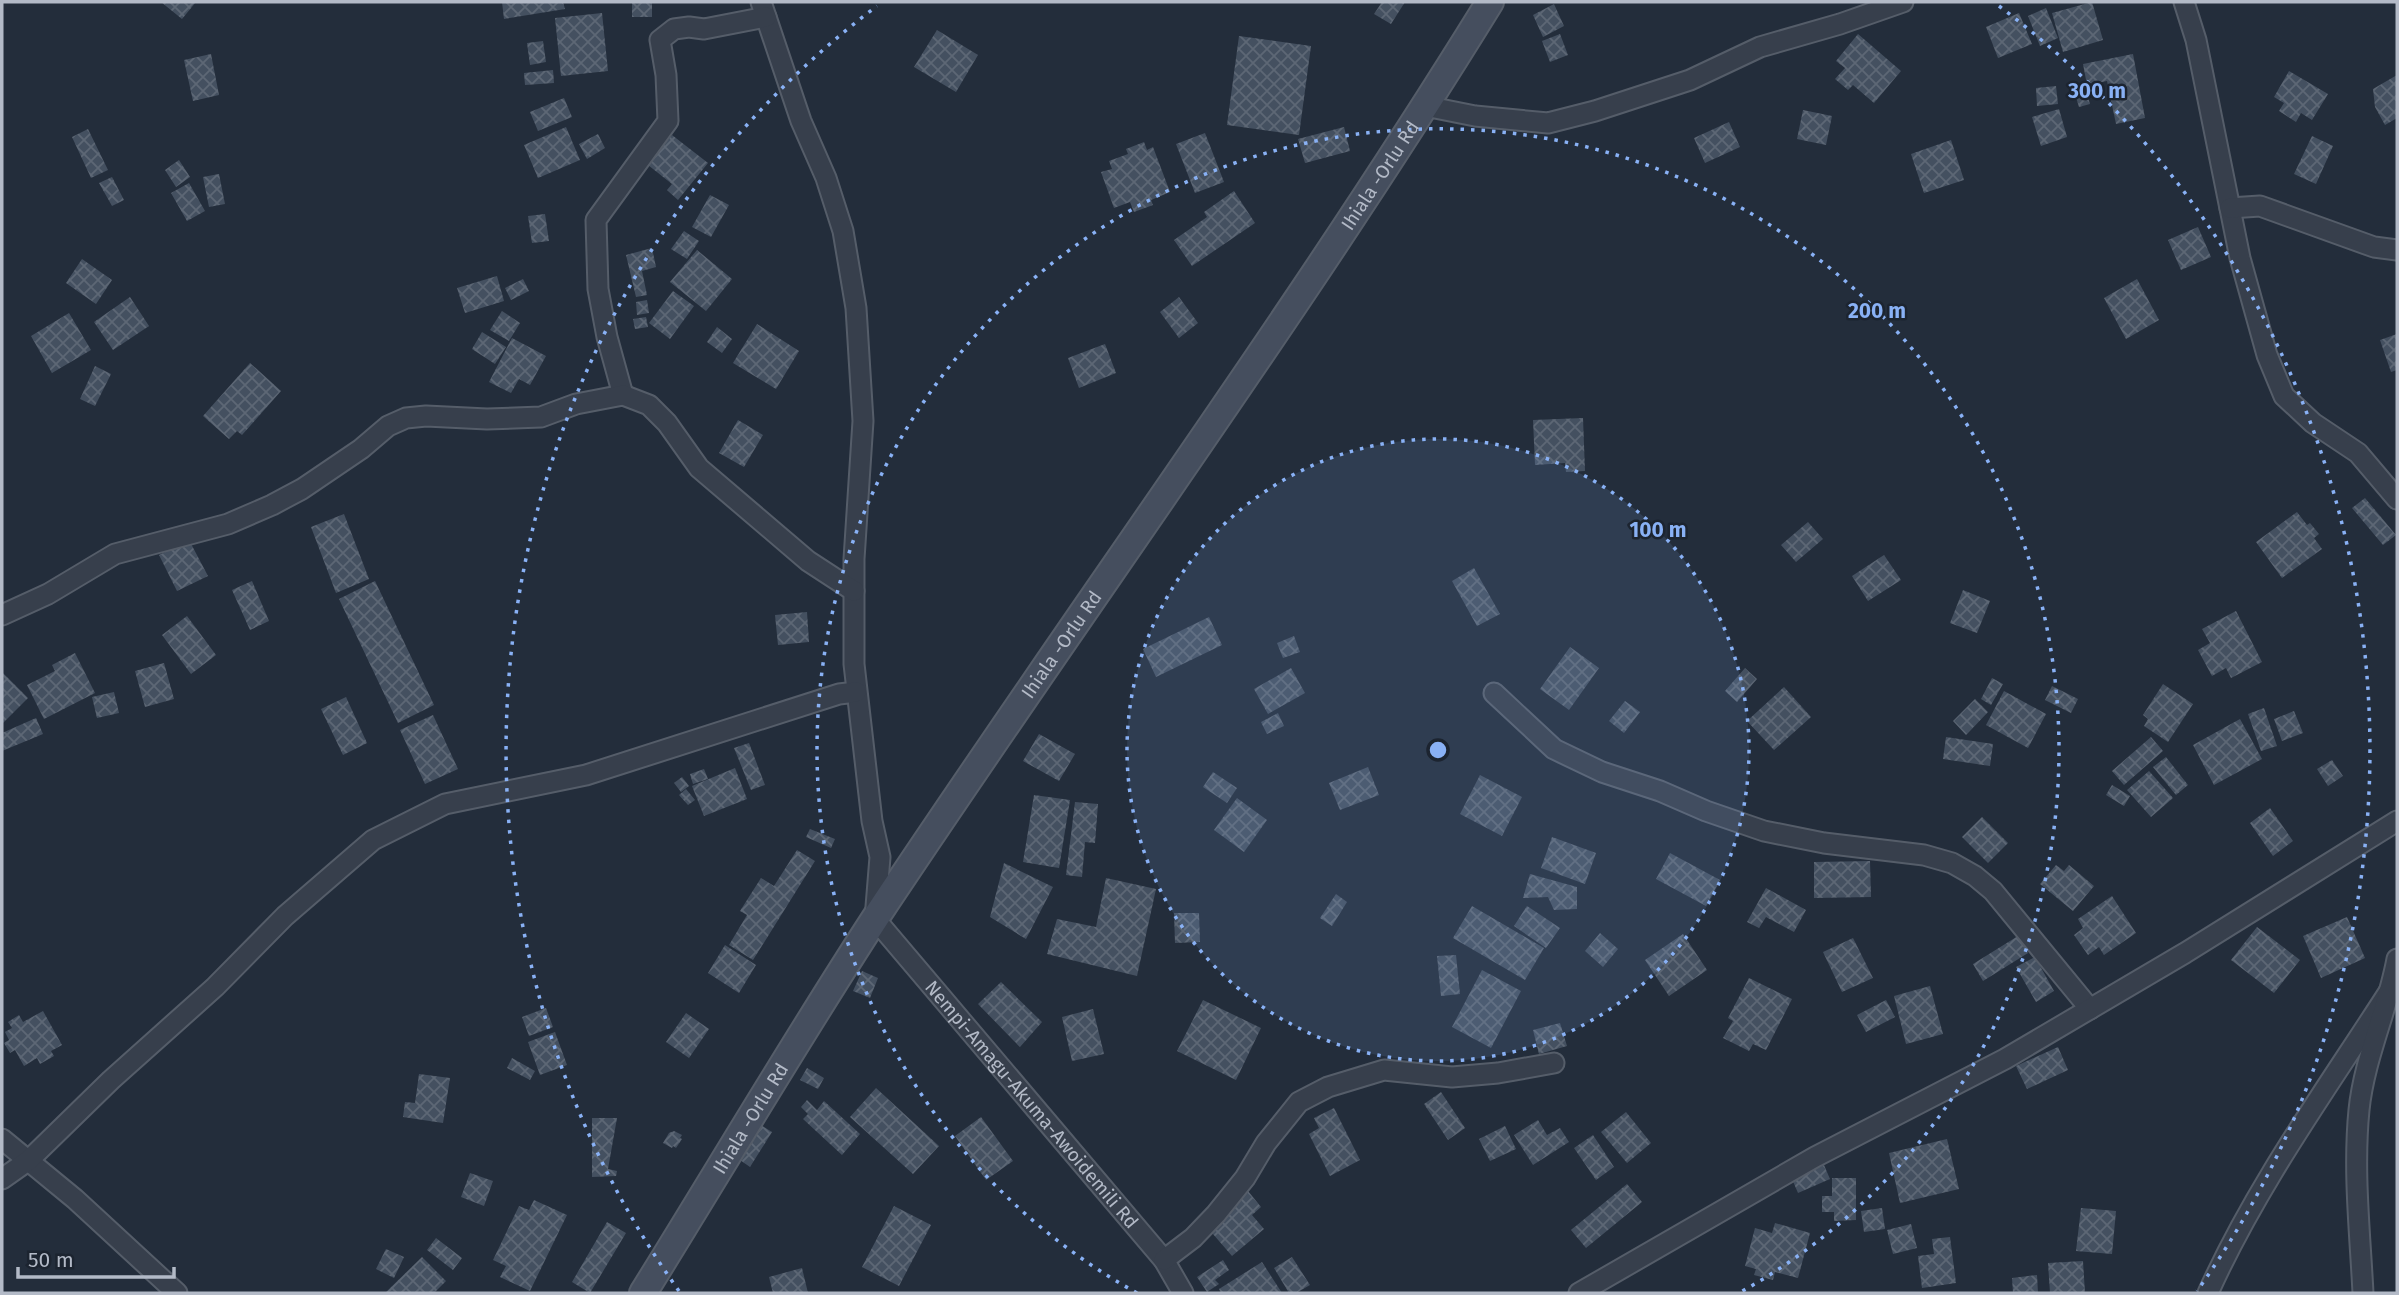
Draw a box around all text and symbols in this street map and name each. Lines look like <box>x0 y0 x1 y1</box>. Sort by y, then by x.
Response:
text: 300 m <box>2067 78 2126 104</box>
street label: Ihiala -Orlu Rd <box>1336 116 1424 234</box>
text: 200 m <box>1848 298 1906 324</box>
text: 100 m <box>1629 517 1687 543</box>
street label: Ihiala -Orlu Rd <box>1016 586 1106 703</box>
centre of rings <box>1426 738 1450 762</box>
street label: Nempi-Amagu-Akuma-Awoidemili Rd <box>921 976 1144 1233</box>
street label: Ihiala -Orlu Rd <box>708 1059 793 1178</box>
scale bar <box>18 1236 173 1280</box>
text: 50 m <box>28 1247 74 1273</box>

